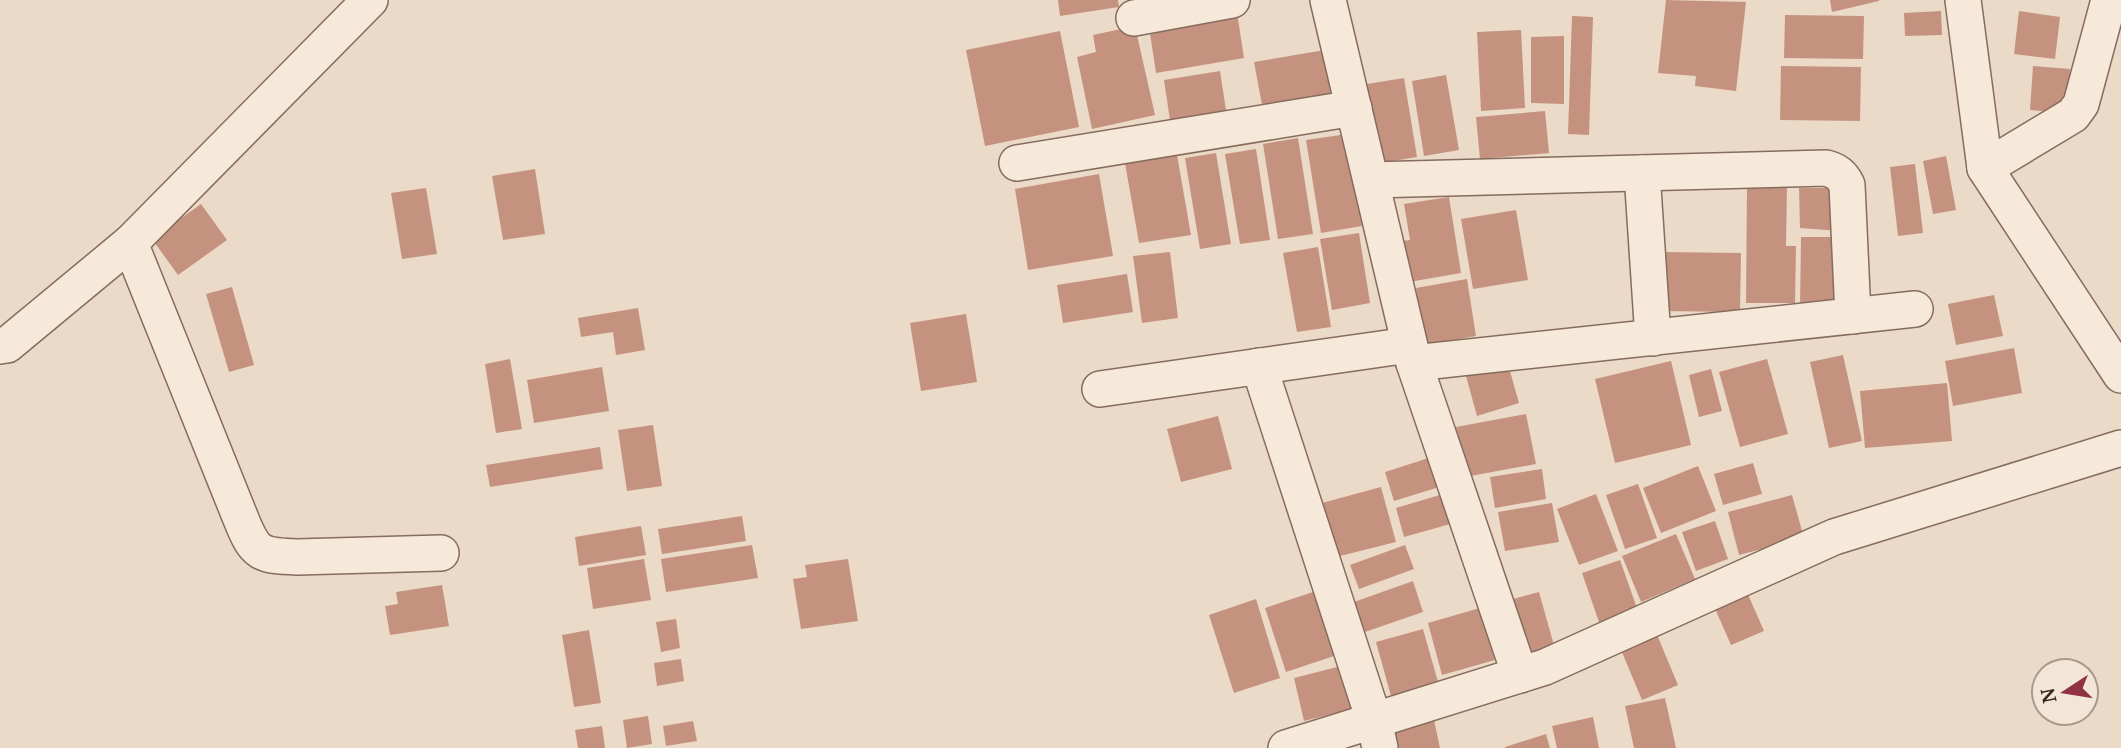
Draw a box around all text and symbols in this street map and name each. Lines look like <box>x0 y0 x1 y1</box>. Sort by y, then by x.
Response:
north arrow <box>2030 657 2100 727</box>
text: N <box>2034 685 2063 706</box>

